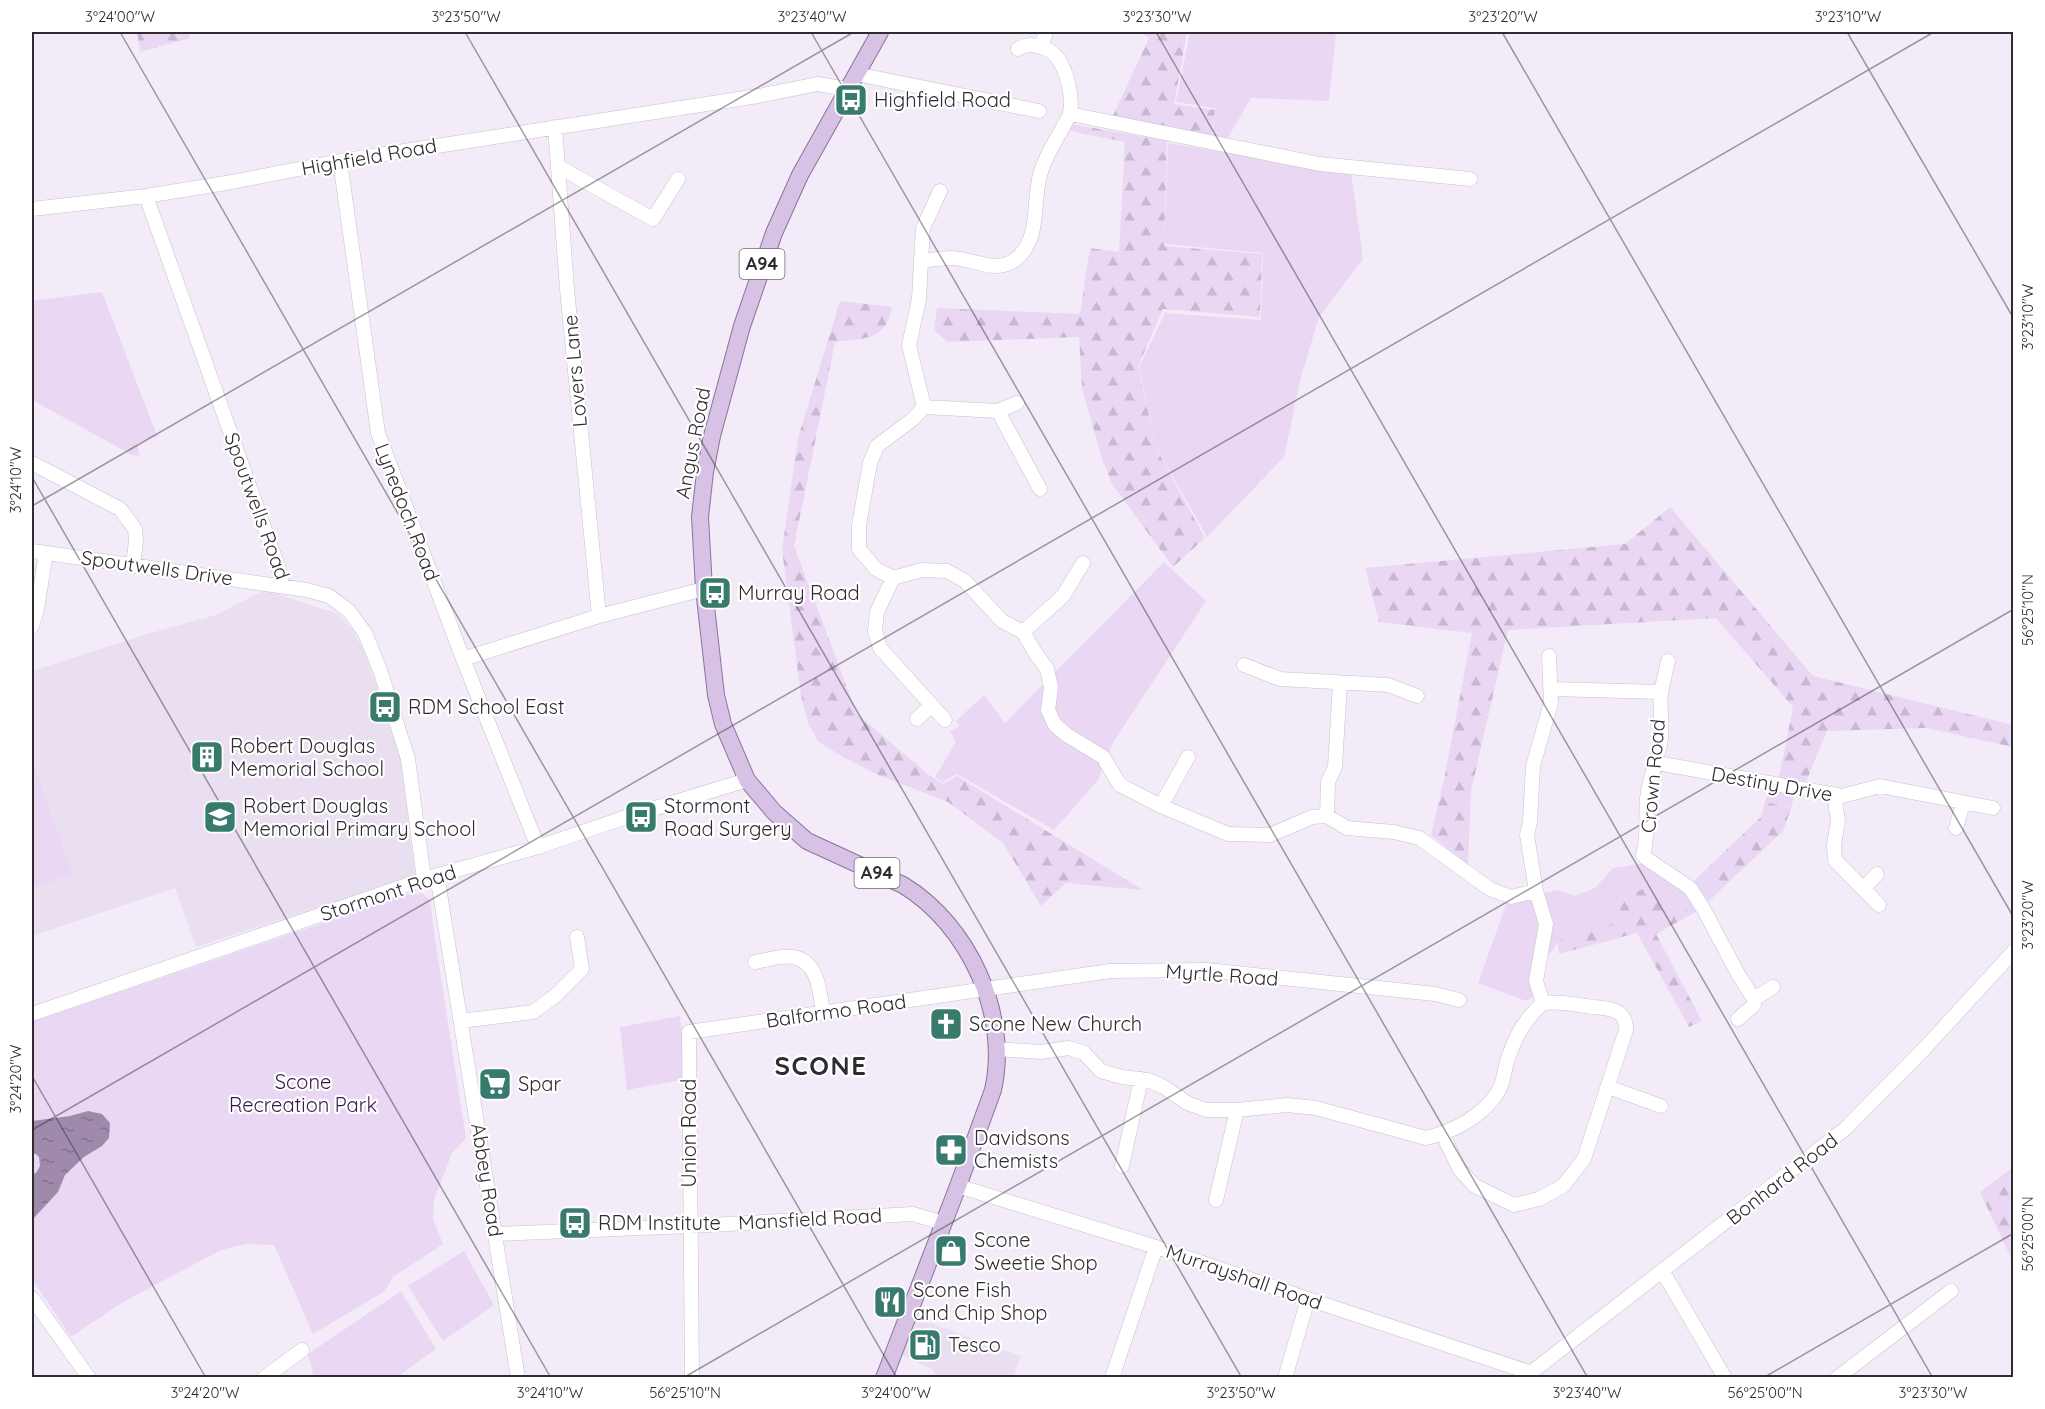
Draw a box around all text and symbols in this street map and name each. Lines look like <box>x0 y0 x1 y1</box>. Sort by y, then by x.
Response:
text: 3°24'00"W <box>85 7 155 26</box>
text: 3°23'50"W <box>431 7 501 26</box>
text: 3°23'40"W <box>778 7 847 26</box>
text: 3°23'30"W <box>1123 7 1192 26</box>
text: 3°23'20"W <box>1468 7 1538 26</box>
text: 3°23'10"W <box>1815 7 1882 26</box>
bus stop icon: Highfield Road <box>833 82 869 118</box>
place label: Highfield Road <box>874 87 1011 112</box>
street label: Highfield Road <box>299 132 438 181</box>
road number: A94 <box>740 249 784 279</box>
text: 3°23'10"W <box>2018 283 2037 350</box>
street label: Lovers Lane <box>557 314 592 428</box>
street label: Angus Road <box>669 385 716 501</box>
street label: Spoutwells Road <box>219 429 296 583</box>
street label: Lynedoch Road <box>370 439 445 584</box>
text: 3°24'10"W <box>6 446 25 513</box>
street label: Spoutwells Drive <box>80 544 235 591</box>
text: 56°25'10"N <box>2018 574 2037 646</box>
bus stop icon: Murray Road <box>697 575 733 611</box>
place label: Murray Road <box>738 580 860 605</box>
bus stop icon: RDM School East <box>367 689 403 725</box>
place label: RDM School East <box>408 694 565 719</box>
street label: Crown Road <box>1635 718 1670 834</box>
place label: Robert Douglas Memorial School <box>230 733 384 781</box>
building icon: Robert Douglas Memorial School <box>189 739 225 775</box>
street label: Destiny Drive <box>1709 761 1835 806</box>
place label: Robert Douglas Memorial Primary School <box>243 793 476 841</box>
place label: Stormont Road Surgery <box>664 793 792 841</box>
school or university icon: Robert Douglas Memorial Primary School <box>202 799 238 835</box>
bus stop icon: Stormont Road Surgery <box>623 799 659 835</box>
road number: A94 <box>854 858 900 888</box>
street label: Stormont Road <box>317 859 459 926</box>
text: 3°23'20"W <box>2018 880 2037 950</box>
street label: Myrtle Road <box>1165 958 1279 991</box>
street label: Balformo Road <box>764 988 908 1033</box>
church icon: Scone New Church <box>928 1006 964 1042</box>
place label: Scone New Church <box>969 1011 1142 1036</box>
text: 3°24'20"W <box>6 1044 25 1114</box>
district label: SCONE <box>774 1049 868 1082</box>
supermarket icon: Spar <box>477 1066 513 1102</box>
park label: Scone Recreation Park <box>229 1069 377 1117</box>
place label: Spar <box>518 1071 561 1096</box>
street label: Union Road <box>676 1079 701 1187</box>
street label: Abbey Road <box>466 1121 509 1239</box>
place label: Davidsons Chemists <box>974 1125 1070 1173</box>
street label: Bonhard Road <box>1721 1127 1842 1230</box>
pharmacy icon: Davidsons Chemists <box>933 1132 969 1168</box>
text: 56°25'00"N <box>2018 1196 2037 1272</box>
street label: Mansfield Road <box>737 1202 883 1235</box>
bus stop icon: RDM Institute <box>557 1205 593 1241</box>
place label: RDM Institute <box>598 1210 721 1235</box>
place label: Scone Sweetie Shop <box>974 1227 1098 1275</box>
shop icon: Scone Sweetie Shop <box>933 1233 969 1269</box>
street label: Murrayshall Road <box>1163 1238 1326 1315</box>
place label: Scone Fish and Chip Shop <box>913 1277 1047 1325</box>
restaurant icon: Scone Fish and Chip Shop <box>872 1284 908 1320</box>
fuel station icon: Tesco <box>907 1327 943 1363</box>
place label: Tesco <box>948 1332 1001 1357</box>
text: 3°24'20"W <box>170 1383 240 1402</box>
text: 3°24'10"W <box>517 1383 584 1402</box>
text: 56°25'10"N <box>649 1383 721 1402</box>
text: 3°24'00"W <box>861 1383 931 1402</box>
text: 3°23'50"W <box>1206 1383 1276 1402</box>
text: 3°23'40"W <box>1553 1383 1622 1402</box>
text: 56°25'00"N <box>1727 1383 1803 1402</box>
text: 3°23'30"W <box>1899 1383 1968 1402</box>

